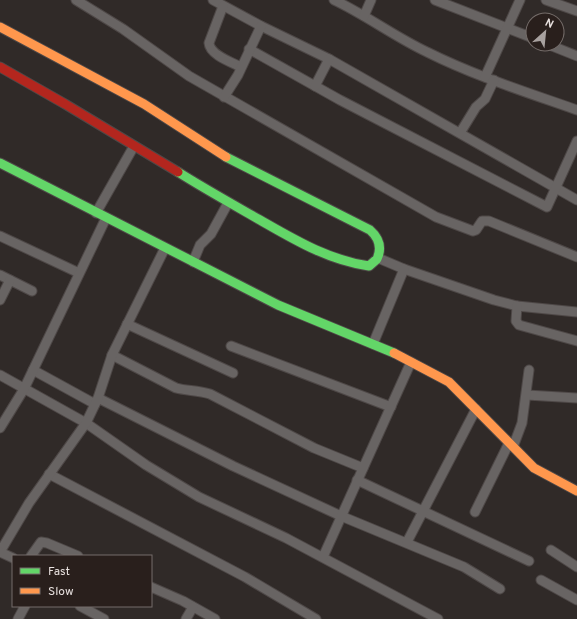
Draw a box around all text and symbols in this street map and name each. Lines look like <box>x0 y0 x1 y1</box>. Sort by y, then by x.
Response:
north arrow <box>525 12 565 52</box>
text: N <box>542 16 556 32</box>
legend <box>12 555 152 607</box>
text: Fast <box>48 564 70 580</box>
text: Slow <box>48 584 74 600</box>

